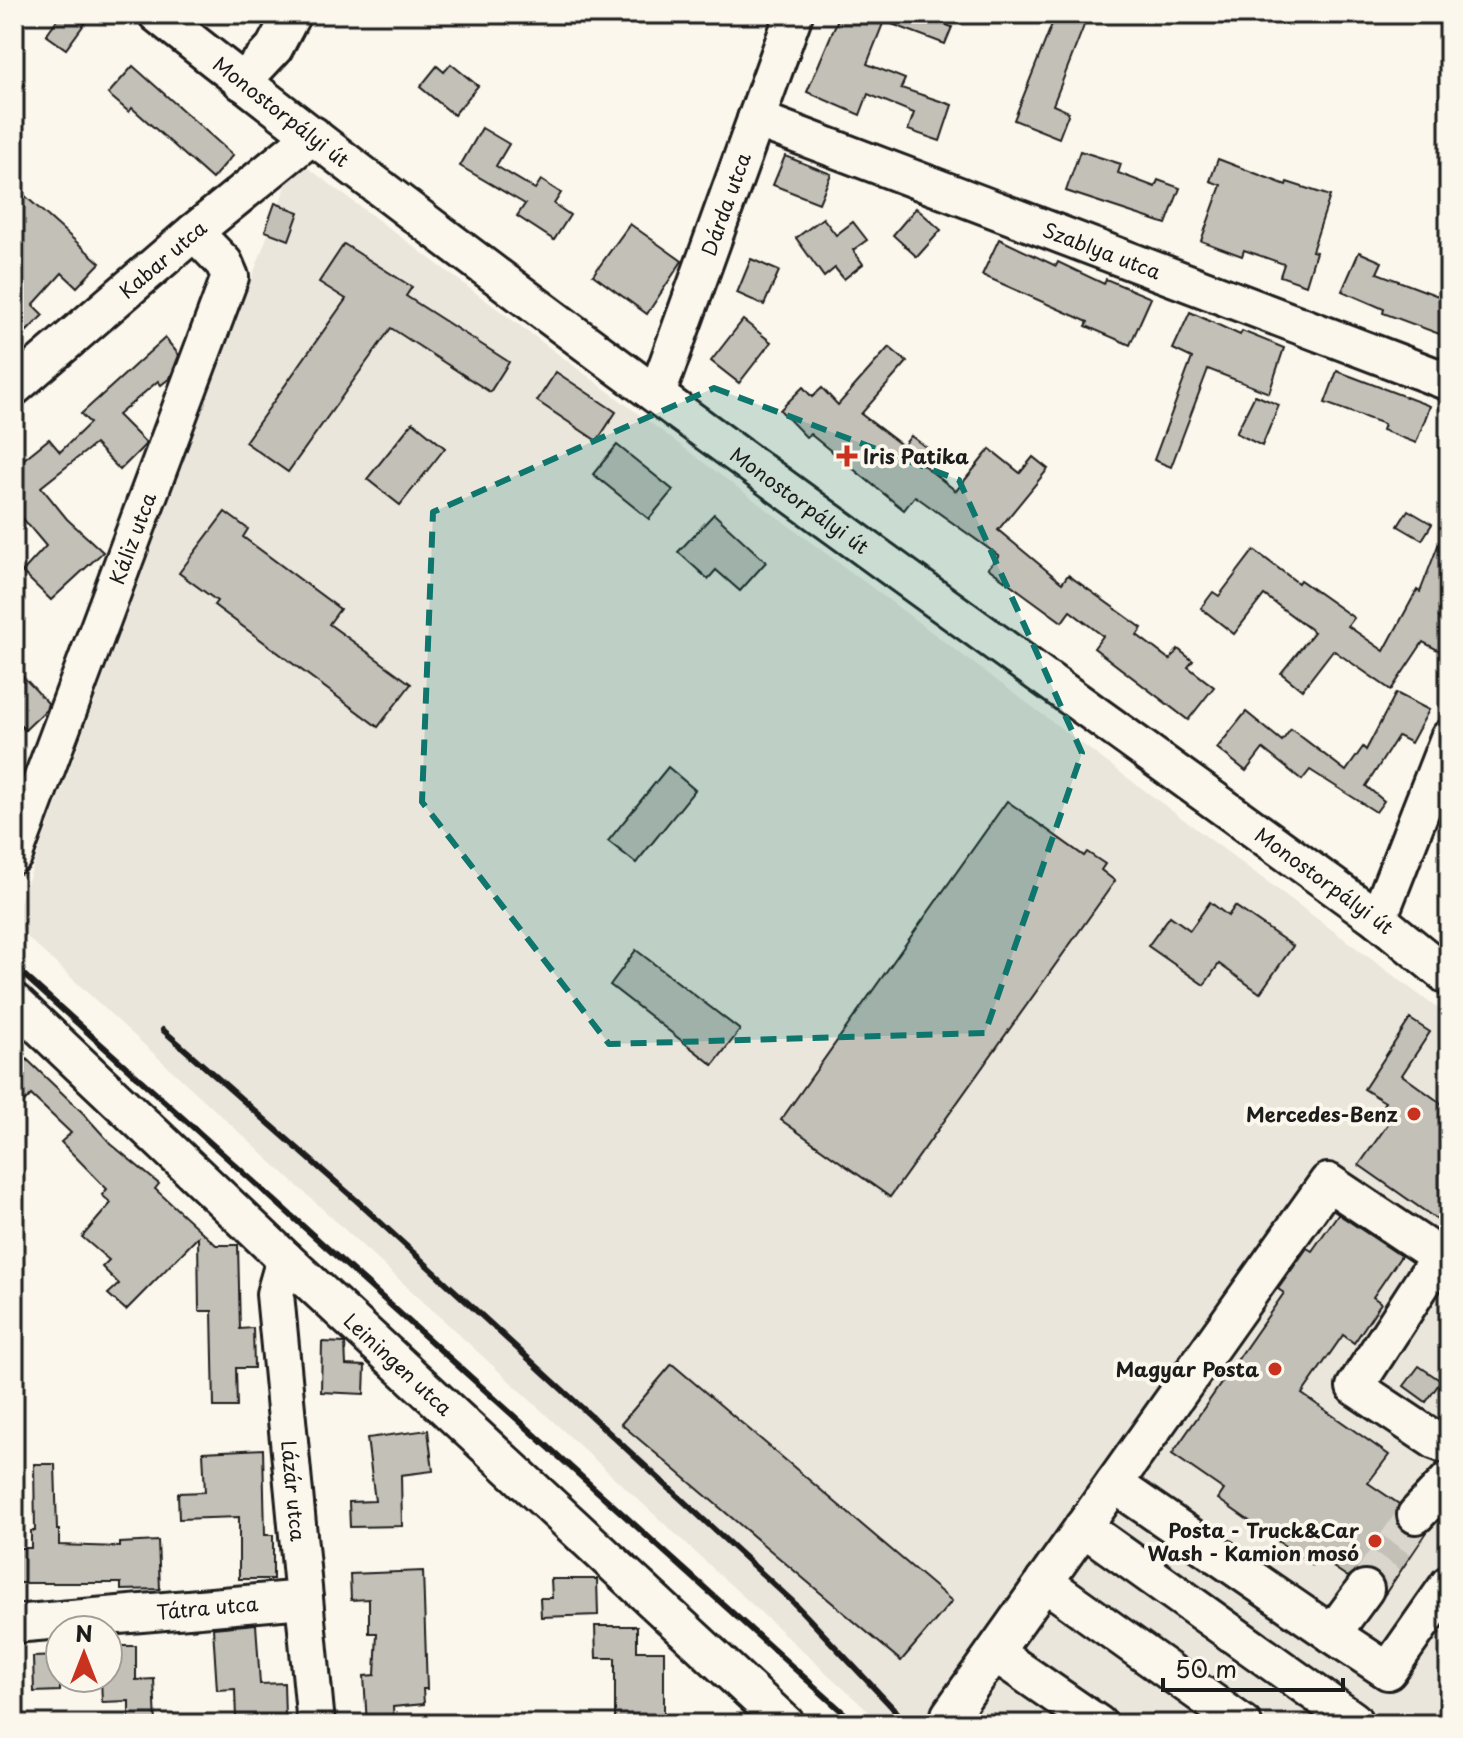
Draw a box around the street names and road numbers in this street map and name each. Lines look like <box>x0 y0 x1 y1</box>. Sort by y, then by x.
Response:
street label: Monostorpályi út <box>207 49 356 174</box>
street label: Dárda utca <box>693 148 758 260</box>
street label: Kabar utca <box>112 212 213 305</box>
street label: Szablya utca <box>1039 214 1166 287</box>
street label: Monostorpályi út <box>724 439 875 561</box>
street label: Káliz utca <box>101 488 163 589</box>
street label: Monostorpályi út <box>1249 820 1400 941</box>
street label: Leiningen utca <box>337 1306 460 1423</box>
street label: Lázár utca <box>274 1439 314 1543</box>
street label: Tátra utca <box>155 1588 260 1627</box>

